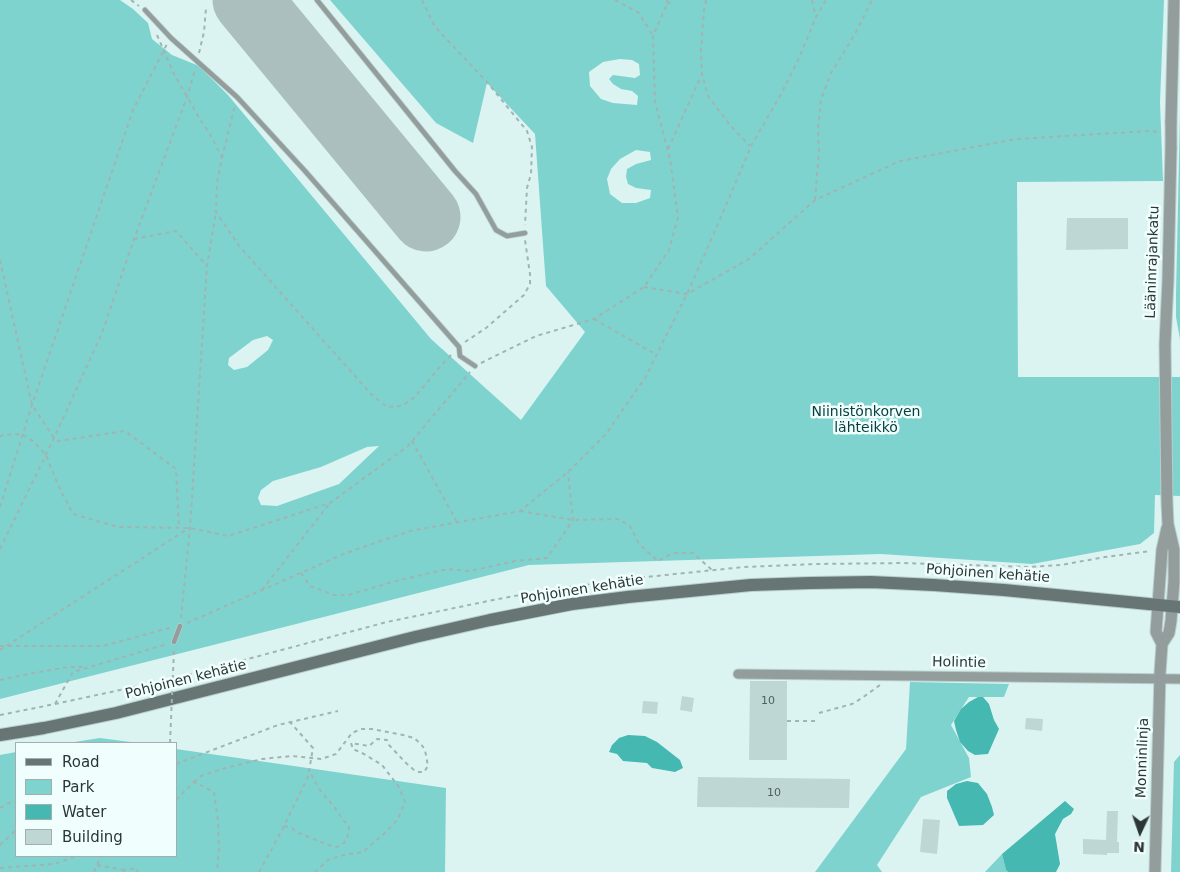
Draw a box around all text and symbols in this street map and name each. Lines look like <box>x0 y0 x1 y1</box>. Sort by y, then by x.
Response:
street label: Lääninrajankatu <box>1143 205 1163 319</box>
park label: Niinistönkorven lähteikkö <box>812 404 920 437</box>
street label: Pohjoinen kehätie <box>925 561 1051 587</box>
street label: Pohjoinen kehätie <box>519 572 645 608</box>
street label: Holintie <box>932 654 986 672</box>
street label: Pohjoinen kehätie <box>124 657 248 703</box>
house number: 10 <box>761 694 775 708</box>
street label: Monninlinja <box>1133 718 1153 798</box>
legend <box>15 742 178 857</box>
text: Road <box>62 753 100 771</box>
text: Park <box>62 778 94 796</box>
house number: 10 <box>767 786 781 800</box>
text: Water <box>62 803 106 821</box>
north arrow <box>1115 807 1165 857</box>
text: Building <box>62 828 123 846</box>
text: N <box>1133 839 1145 855</box>

